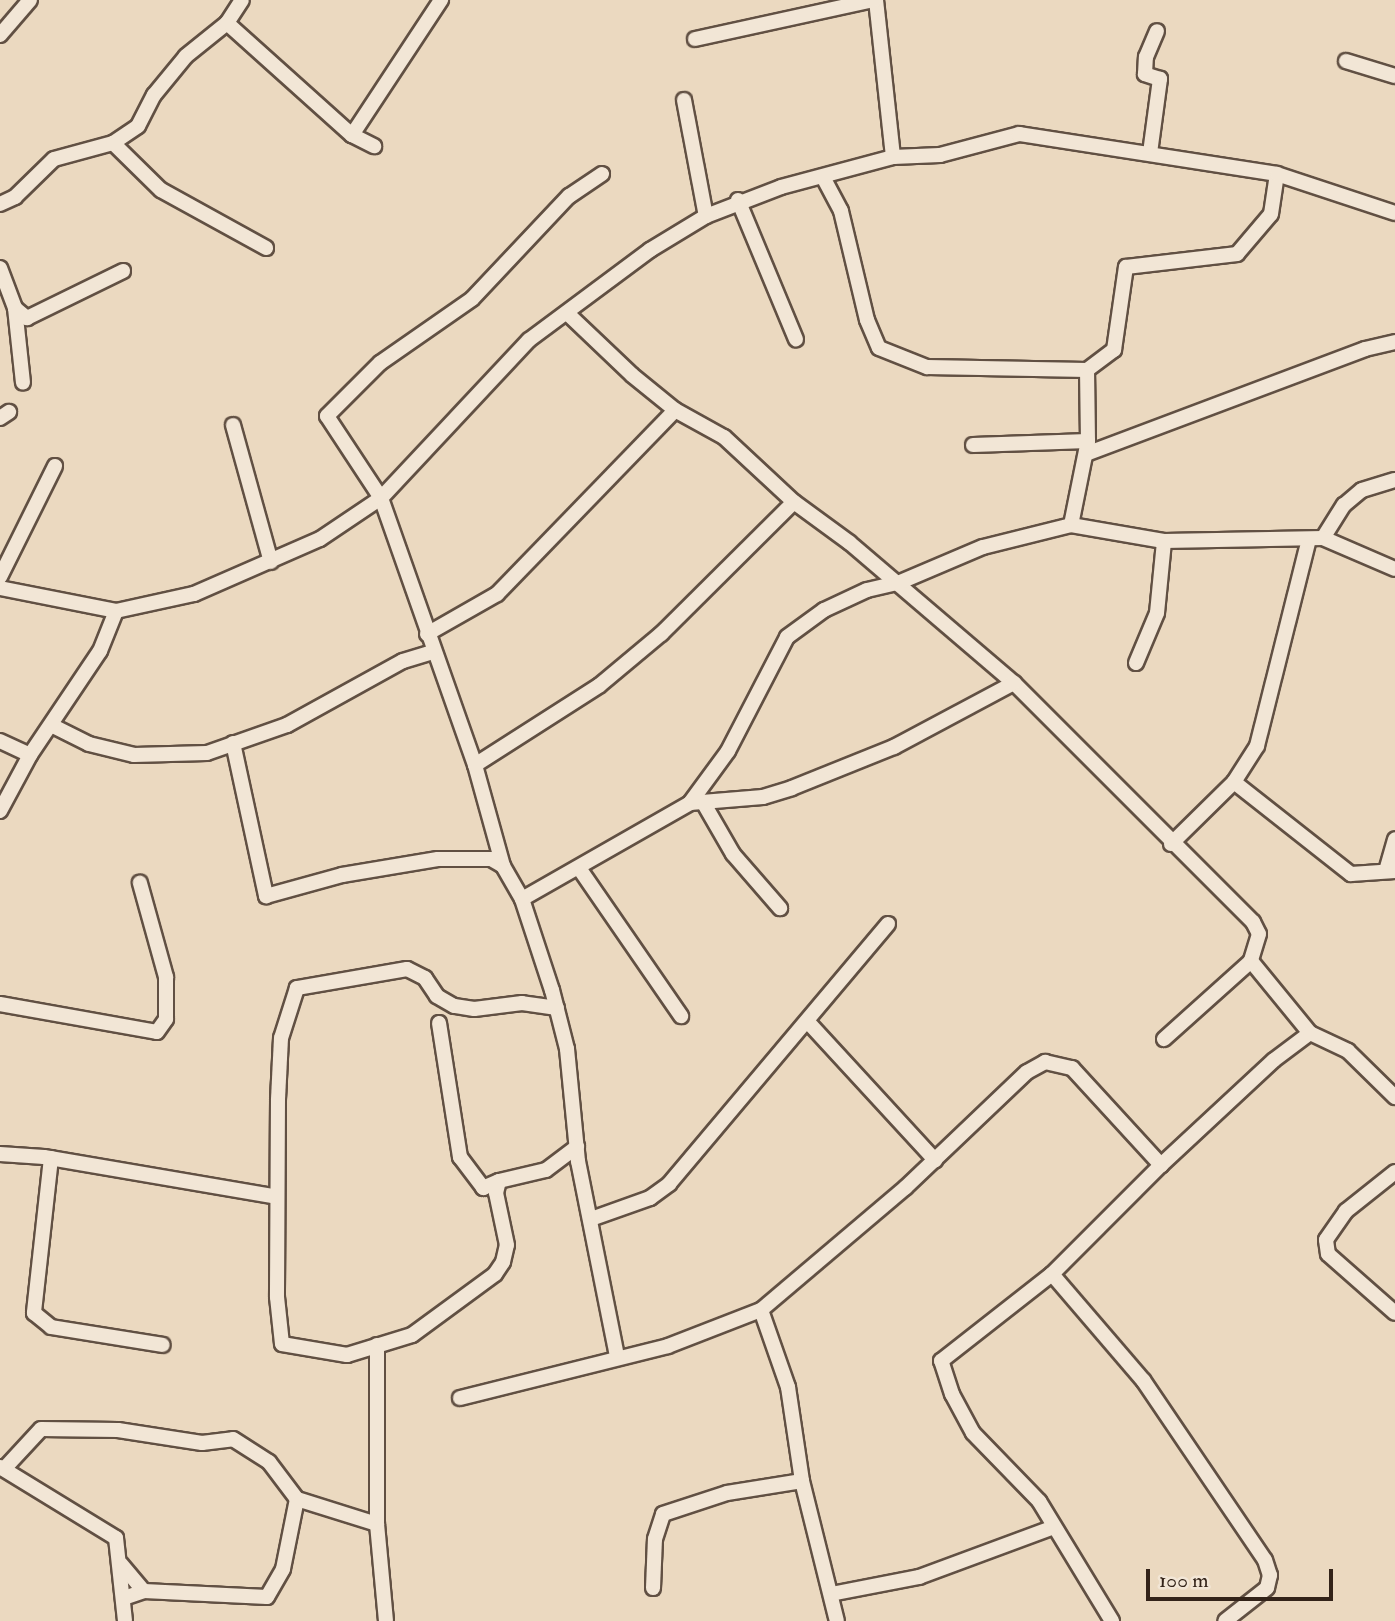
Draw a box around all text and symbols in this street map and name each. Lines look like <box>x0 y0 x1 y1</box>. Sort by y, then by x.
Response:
scale bar <box>1150 1554 1337 1598</box>
text: 100 m <box>1159 1567 1209 1594</box>

